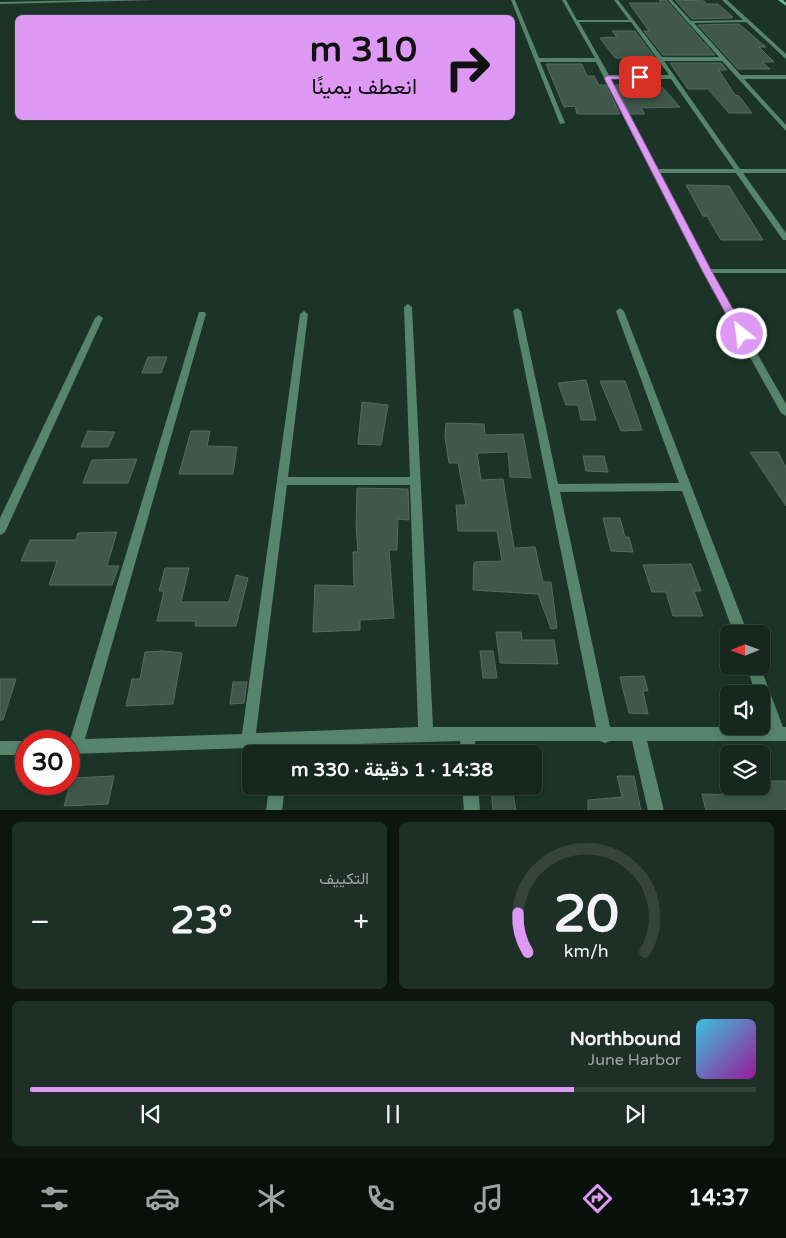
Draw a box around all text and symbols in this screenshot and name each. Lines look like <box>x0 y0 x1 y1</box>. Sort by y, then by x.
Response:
text: 310 m <box>310 29 417 71</box>
icon: right <box>435 35 500 100</box>
pin <box>619 56 661 98</box>
icon: arrive <box>626 63 654 91</box>
text: انعطف يمينًا <box>311 74 417 100</box>
position arrow <box>715 307 767 359</box>
north arrow <box>720 625 770 675</box>
map controls <box>720 625 770 795</box>
button: sound <box>720 685 770 735</box>
speed limit sign: 30 <box>15 730 80 795</box>
button: layers <box>720 745 770 795</box>
text: 14:38 · 1 دقيقة · 330 m <box>291 759 493 781</box>
text: التكييف <box>319 869 369 889</box>
text: 20 <box>554 883 619 946</box>
text: 23° <box>171 898 233 944</box>
text: − <box>30 905 50 939</box>
text: + <box>353 905 369 939</box>
text: km/h <box>564 941 609 962</box>
text: Northbound <box>570 1028 681 1050</box>
text: June Harbor <box>588 1050 681 1070</box>
icon: previous <box>137 1100 165 1128</box>
icon: pause <box>379 1100 407 1128</box>
icon: next <box>621 1100 649 1128</box>
icon: filters <box>37 1181 72 1216</box>
icon: car <box>145 1181 180 1216</box>
icon: climate <box>254 1181 289 1216</box>
icon: phone <box>363 1181 398 1216</box>
icon: music <box>471 1181 506 1216</box>
icon: directions <box>580 1181 615 1216</box>
text: 14:37 <box>688 1185 749 1211</box>

